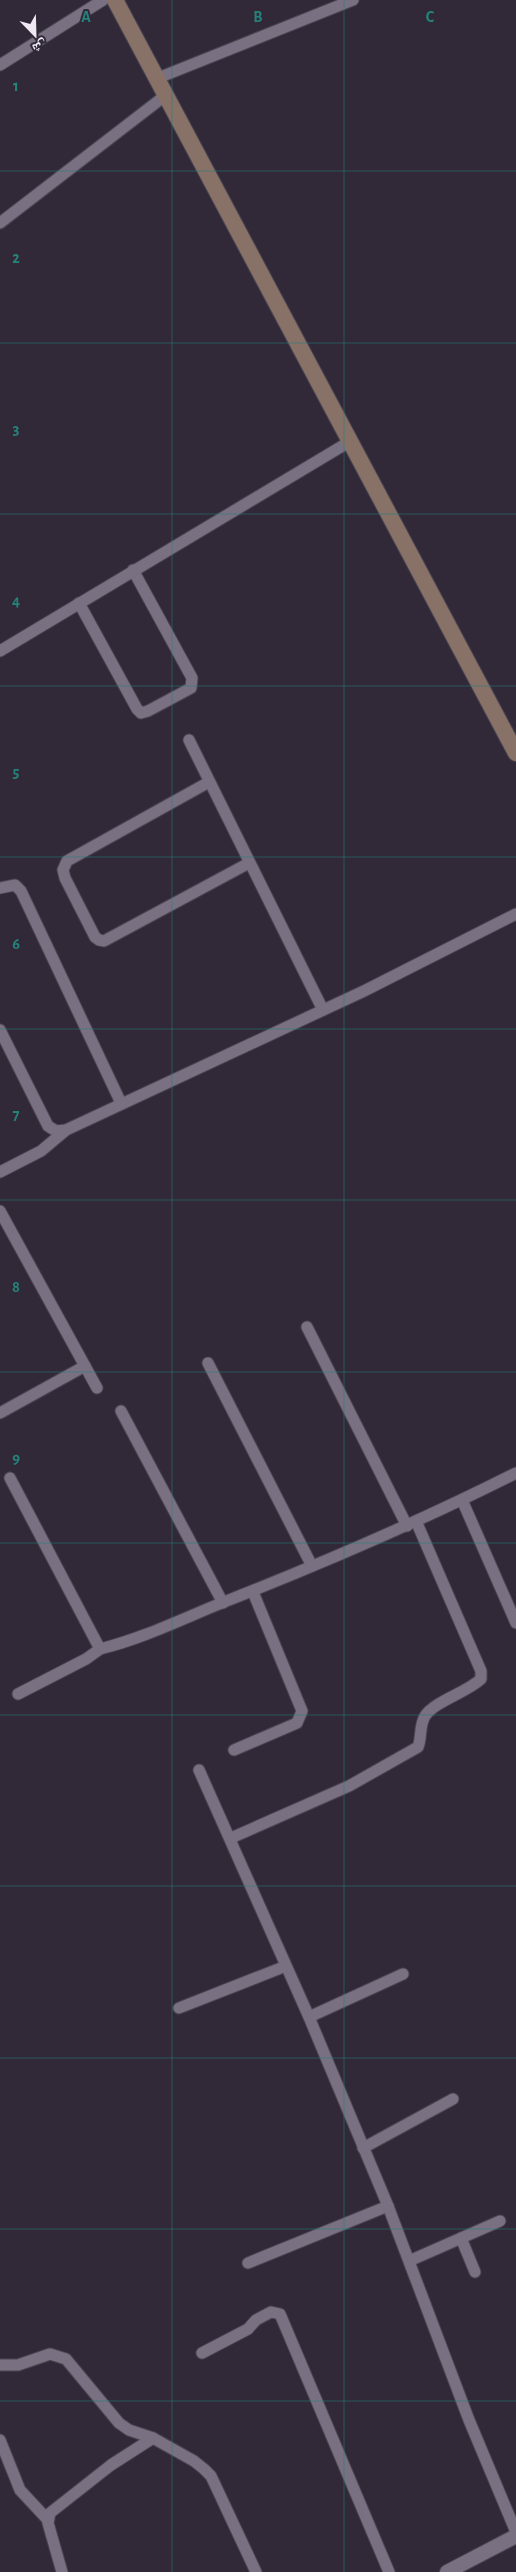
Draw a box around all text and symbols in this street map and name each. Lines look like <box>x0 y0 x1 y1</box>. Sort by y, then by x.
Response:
text: A <box>81 9 91 25</box>
text: B <box>253 9 263 25</box>
text: C <box>426 9 435 25</box>
north arrow <box>10 10 60 60</box>
text: ش <box>30 36 49 55</box>
text: 1 <box>13 78 19 94</box>
text: 2 <box>12 250 20 266</box>
text: 3 <box>13 421 20 437</box>
text: 4 <box>12 593 20 609</box>
text: 5 <box>13 764 20 780</box>
text: 6 <box>12 936 20 952</box>
text: 7 <box>13 1107 20 1123</box>
text: 8 <box>12 1279 20 1295</box>
text: 9 <box>12 1450 20 1466</box>

